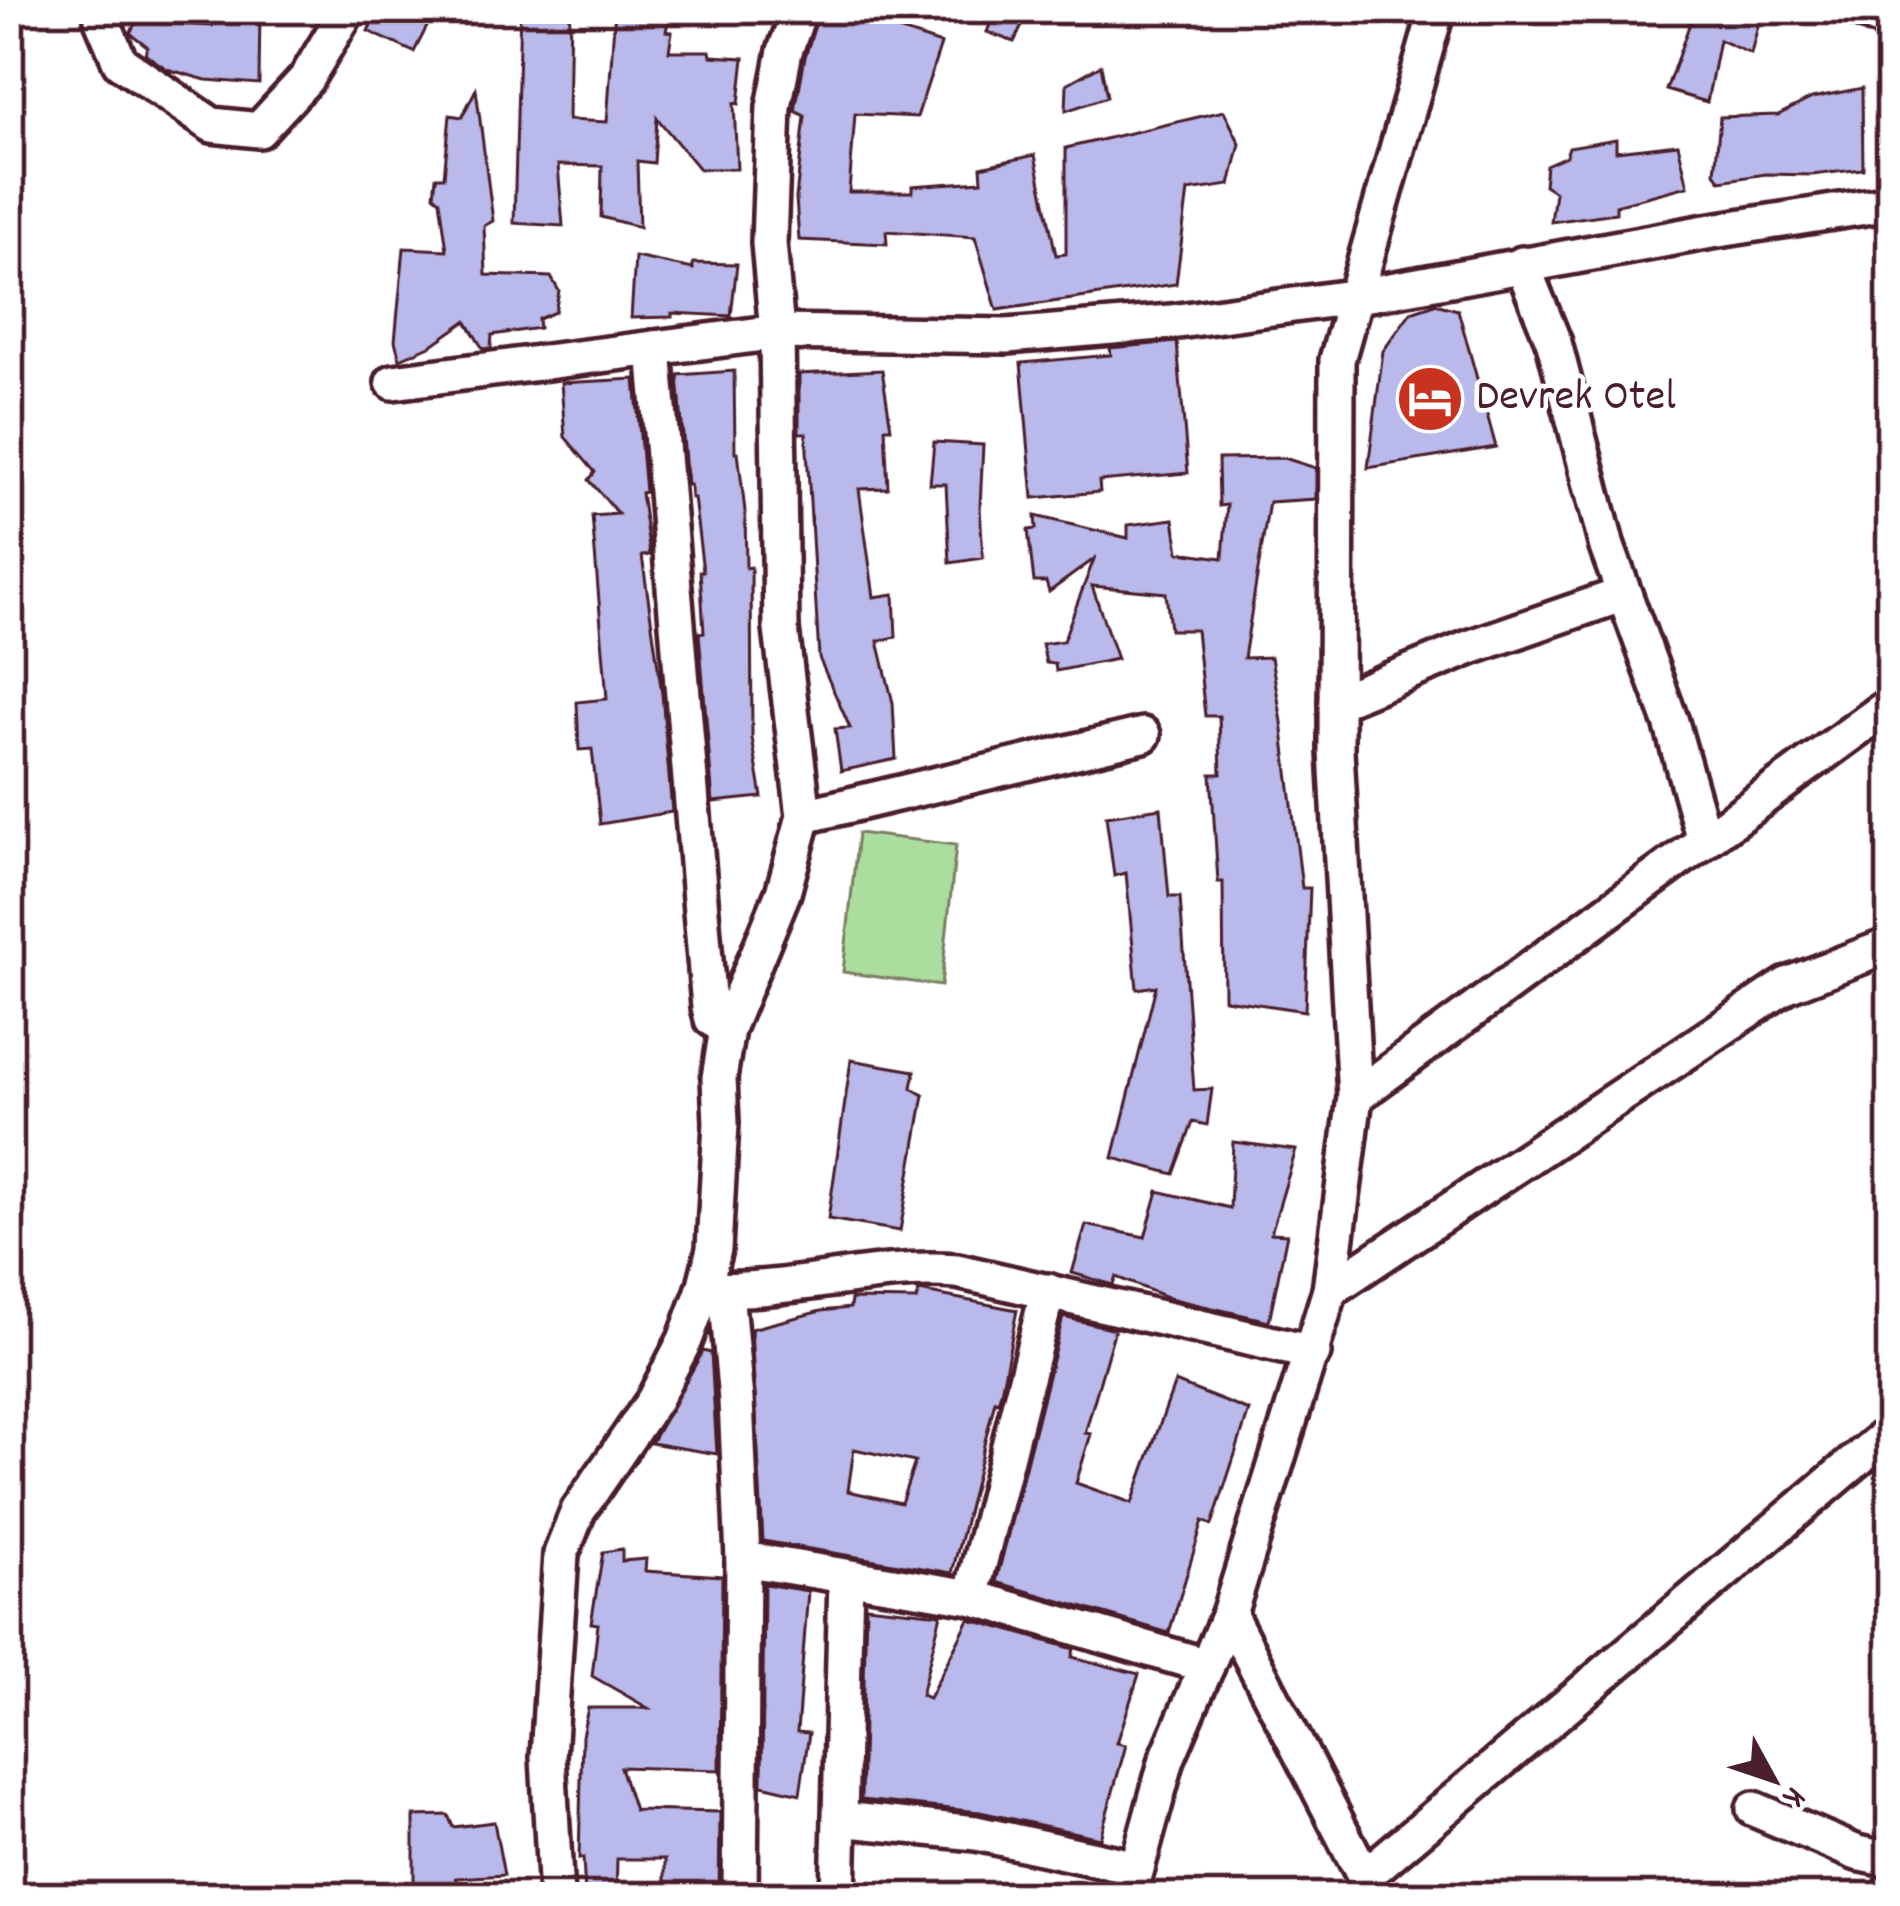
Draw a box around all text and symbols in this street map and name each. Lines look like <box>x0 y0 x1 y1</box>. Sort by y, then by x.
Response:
hotel icon: Devrek Otel <box>1395 364 1465 434</box>
place label: Devrek Otel <box>1476 367 1676 431</box>
north arrow <box>1714 1720 1834 1840</box>
text: K <box>1770 1775 1816 1817</box>

